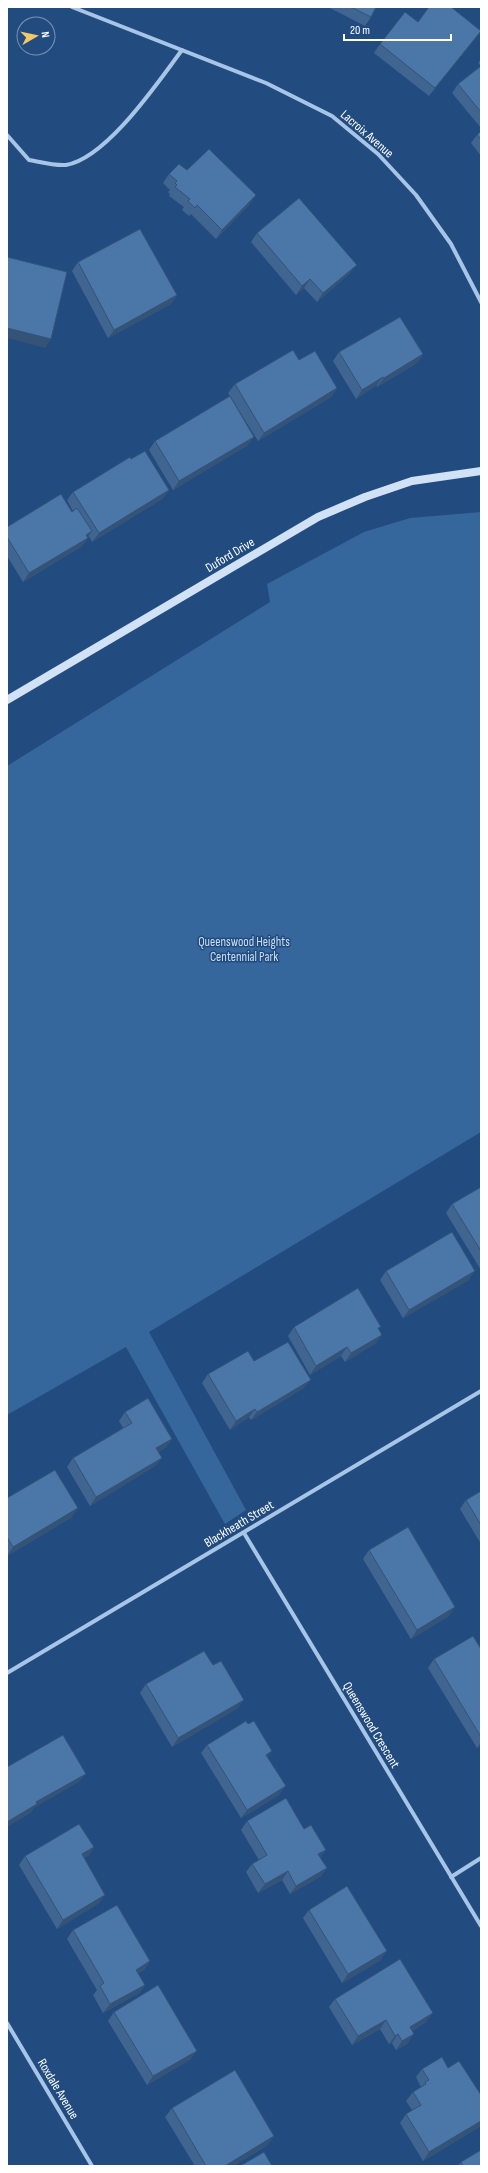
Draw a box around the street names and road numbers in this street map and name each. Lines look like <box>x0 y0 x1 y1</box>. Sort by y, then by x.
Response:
street label: Lacroix Avenue <box>337 107 397 161</box>
street label: Duford Drive <box>203 534 257 576</box>
street label: Blackheath Street <box>201 1497 277 1551</box>
street label: Queenswood Crescent <box>339 1679 403 1771</box>
street label: Roxdale Avenue <box>34 2056 82 2122</box>

